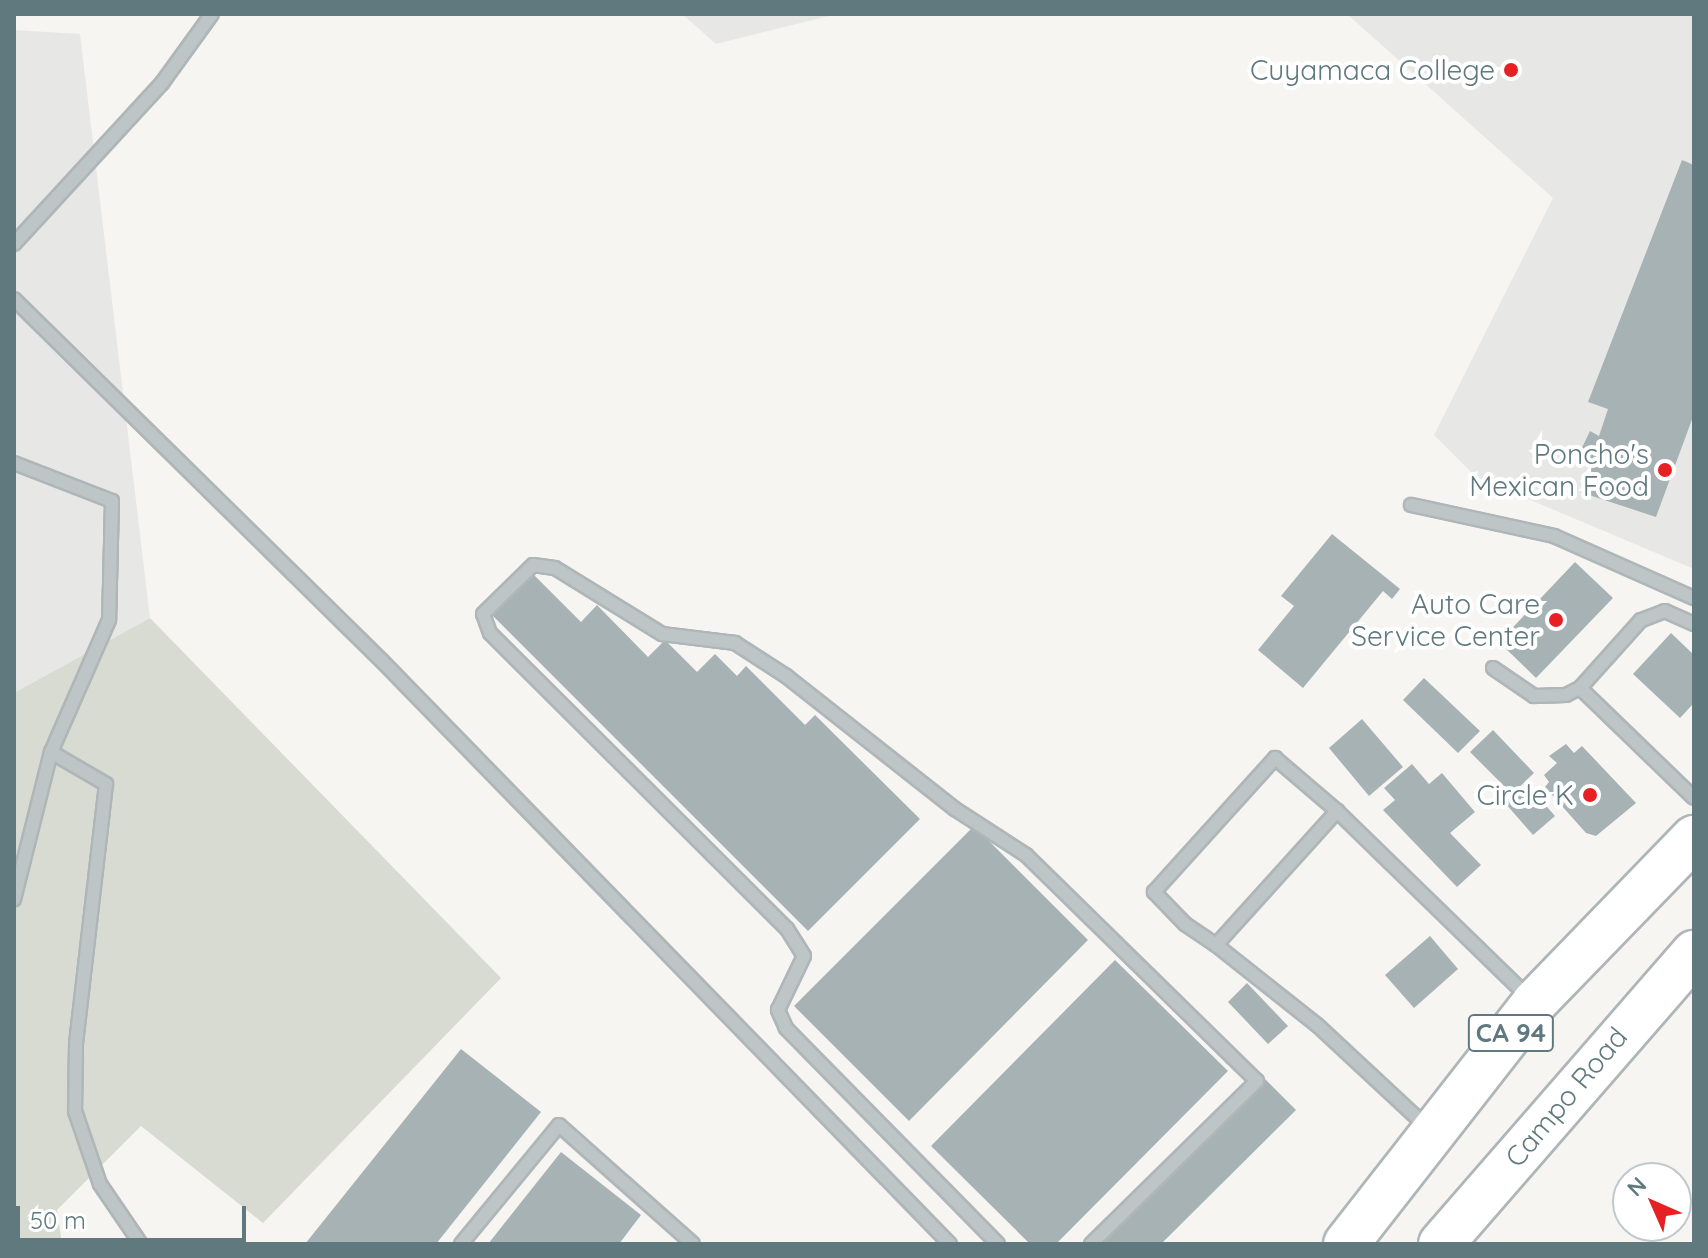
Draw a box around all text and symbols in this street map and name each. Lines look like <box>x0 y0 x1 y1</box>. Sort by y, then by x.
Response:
place label: Cuyamaca College <box>1250 53 1495 87</box>
marker: Cuyamaca College <box>1502 61 1520 79</box>
place label: Poncho's Mexican Food <box>1469 437 1649 503</box>
marker: Poncho's Mexican Food <box>1656 461 1674 479</box>
place label: Auto Care Service Center <box>1351 587 1540 653</box>
marker: Auto Care Service Center <box>1547 611 1565 629</box>
place label: Circle K <box>1477 778 1574 812</box>
marker: Circle K <box>1581 786 1599 804</box>
road number: CA 94 <box>1467 1011 1555 1055</box>
street label: Campo Road <box>1498 1020 1634 1174</box>
north arrow <box>1612 1162 1692 1242</box>
text: N <box>1621 1171 1652 1202</box>
scale bar <box>20 1190 250 1240</box>
text: 50 m <box>30 1205 86 1235</box>

